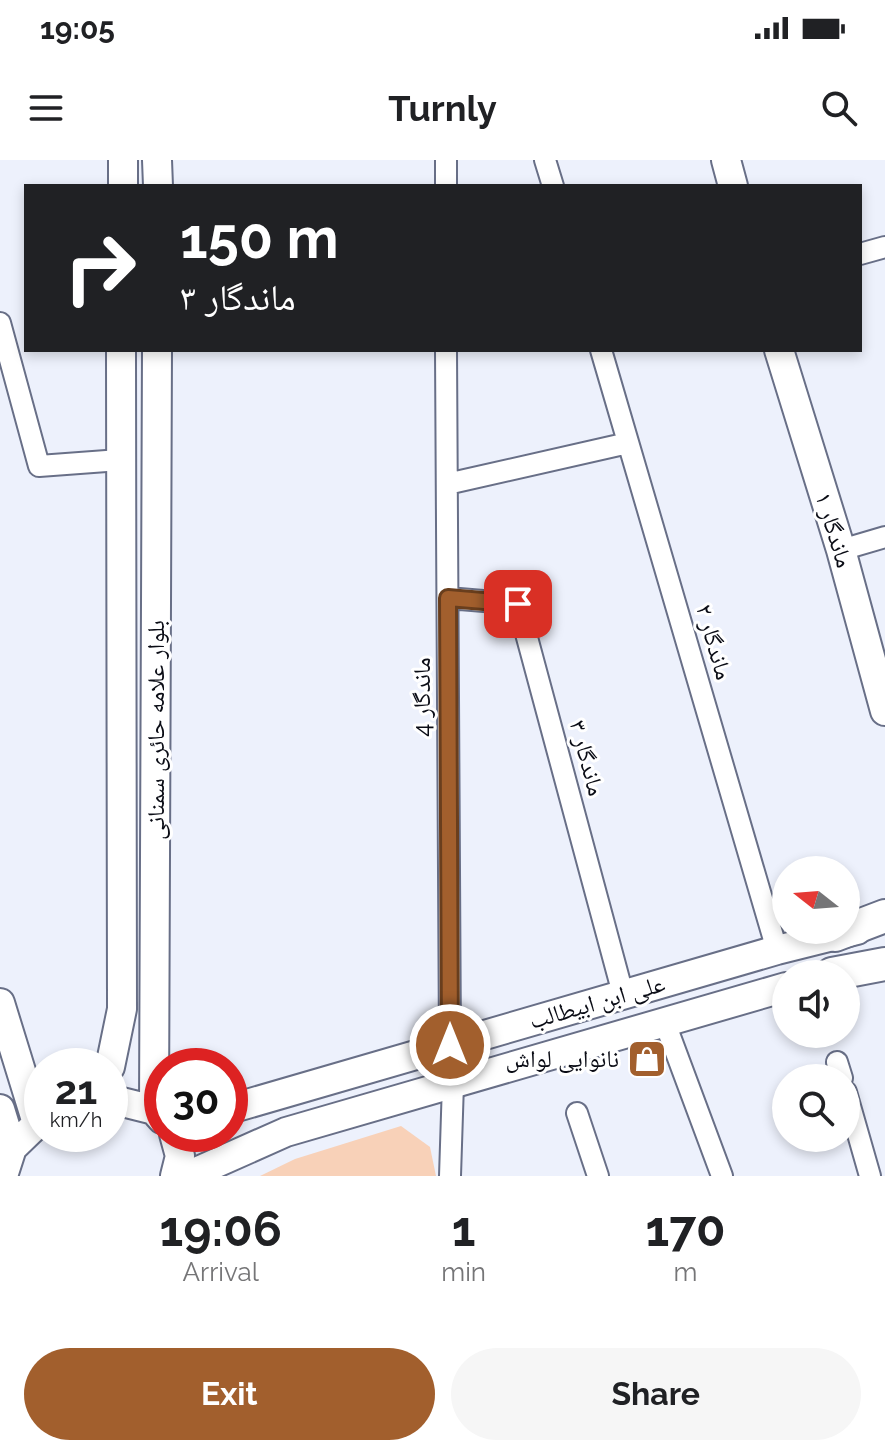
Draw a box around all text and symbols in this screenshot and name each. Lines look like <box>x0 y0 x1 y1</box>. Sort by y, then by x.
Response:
text: 19:05 <box>40 11 115 46</box>
icon: menu <box>24 86 68 130</box>
icon: search <box>817 86 861 130</box>
text: Turnly <box>388 87 497 129</box>
text: 150 m <box>180 205 339 271</box>
icon: right <box>48 216 152 320</box>
text: ماندگار ۳ <box>180 276 296 318</box>
street label: ماندگار ۱ <box>809 489 860 571</box>
pin <box>484 570 552 638</box>
icon: arrive <box>496 582 540 626</box>
street label: ماندگار ۲ <box>690 601 739 683</box>
street label: بلوار علامه حائری سمنانی <box>141 620 170 840</box>
street label: ماندگار 4 <box>407 657 436 737</box>
street label: ماندگار ۳ <box>563 717 611 799</box>
north arrow <box>772 856 860 944</box>
map controls <box>772 856 860 1152</box>
button: sound <box>772 960 860 1048</box>
street label: علی ابن ابیطالب <box>526 968 668 1035</box>
position arrow <box>408 1003 492 1087</box>
shop icon: نانوایی لواش <box>626 1038 668 1080</box>
place label: نانوایی لواش <box>506 1044 619 1073</box>
speed limit sign: 30 <box>144 1048 248 1152</box>
button: search <box>772 1064 860 1152</box>
text: 21 <box>55 1066 97 1113</box>
text: km/h <box>50 1108 102 1132</box>
text: 19:06 <box>159 1201 282 1257</box>
text: 1 <box>452 1201 476 1257</box>
text: 170 <box>645 1201 726 1257</box>
text: Arrival <box>183 1257 259 1287</box>
text: min <box>441 1257 486 1287</box>
text: m <box>674 1257 697 1287</box>
button: Exit <box>24 1348 435 1440</box>
button: Share <box>451 1348 861 1440</box>

